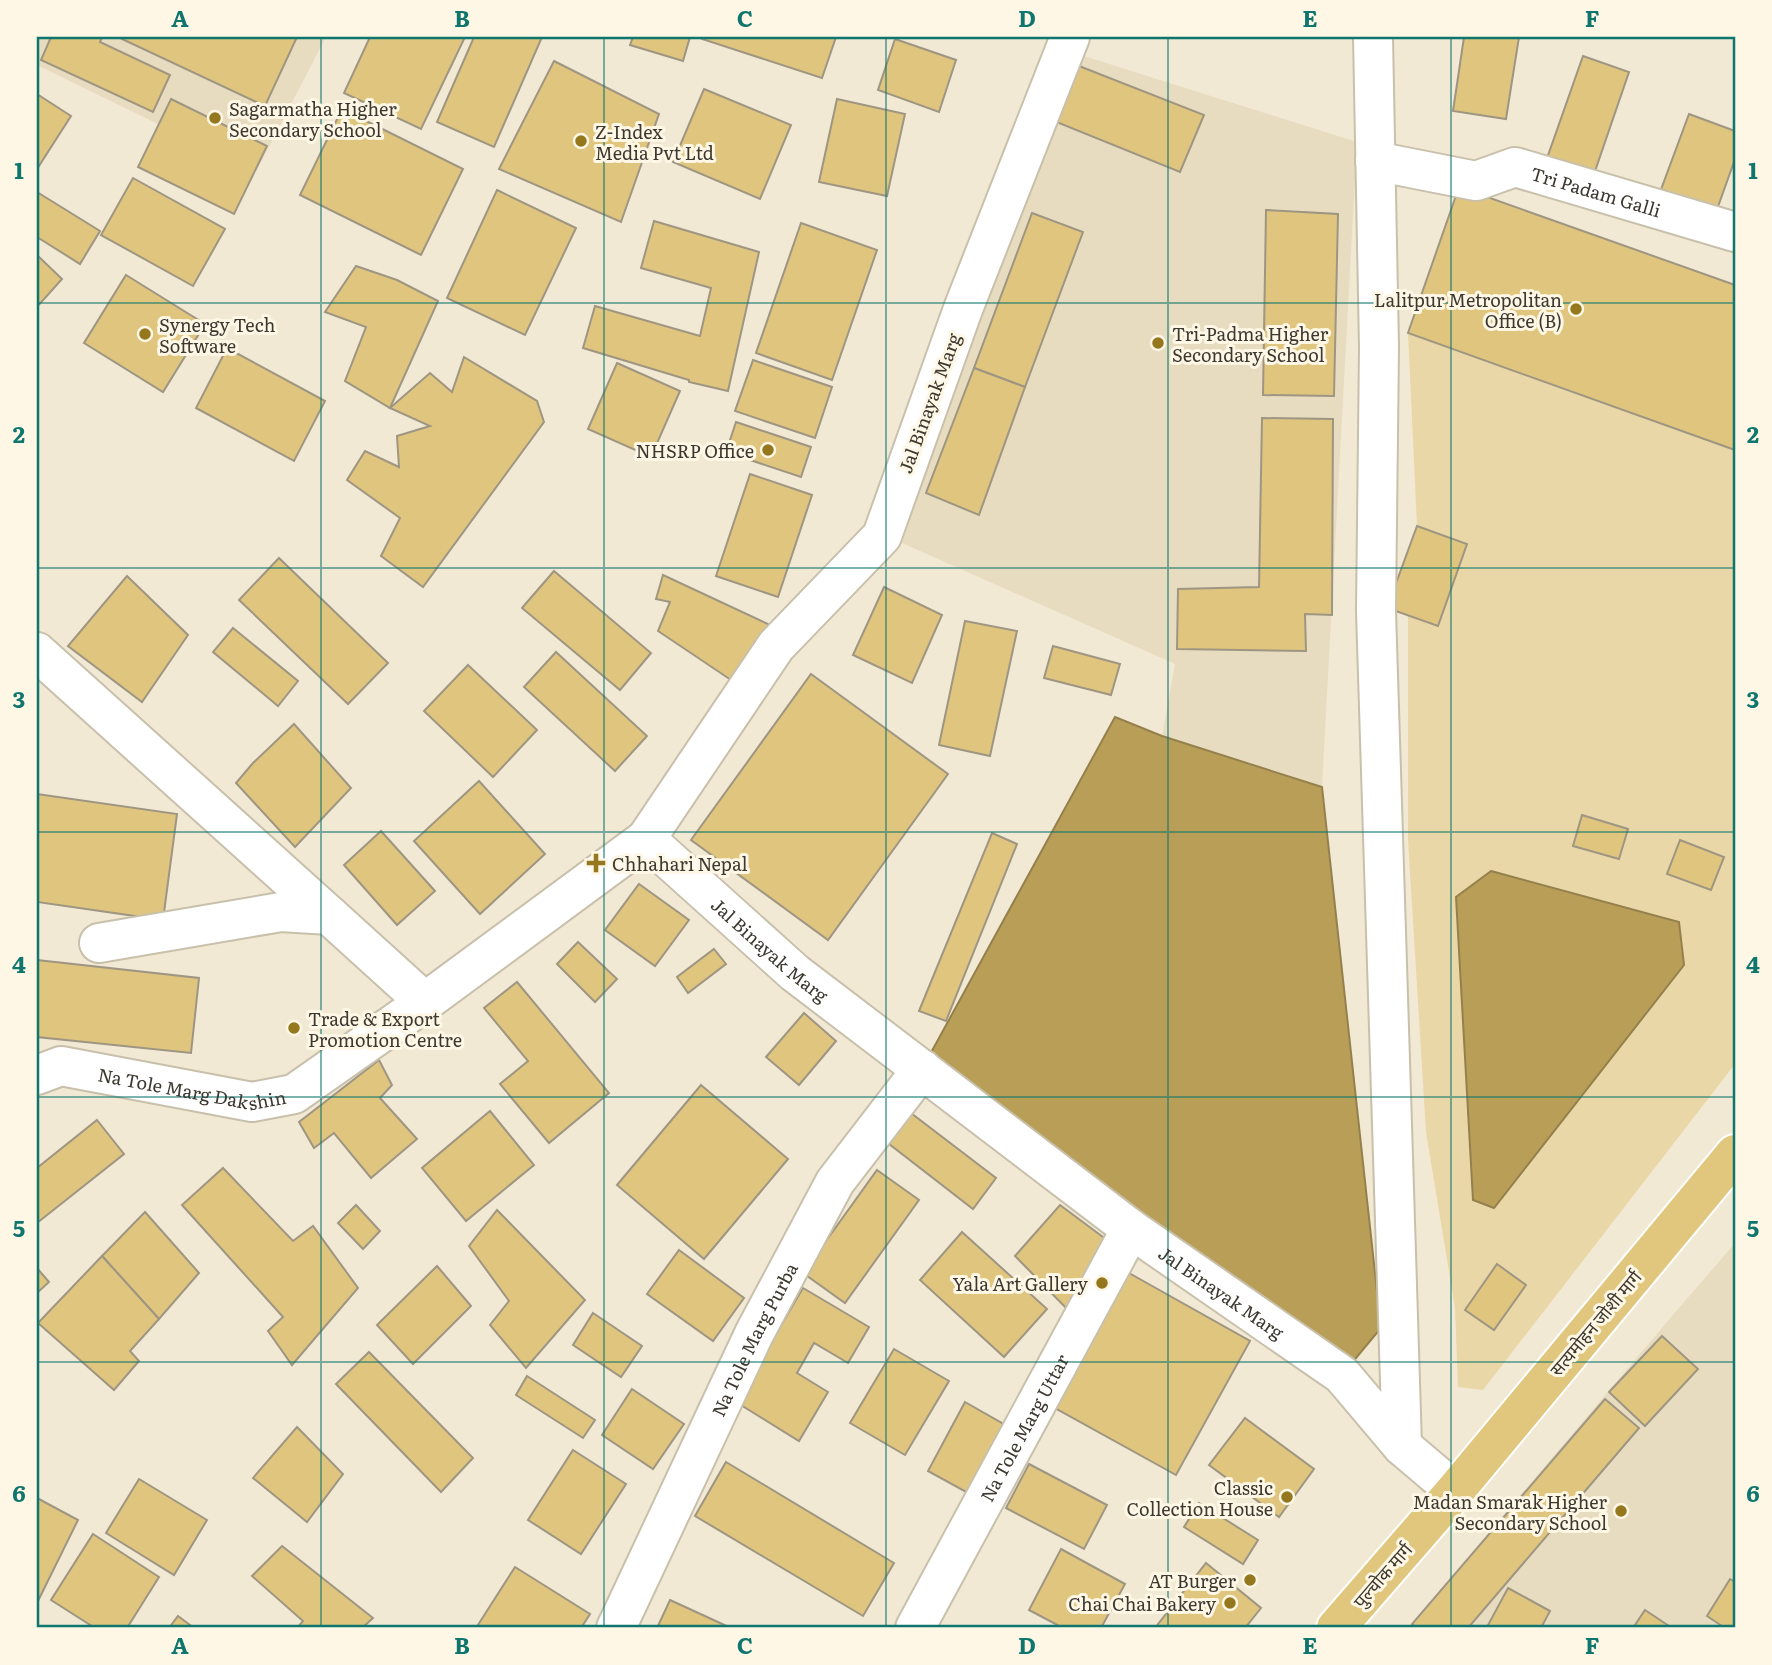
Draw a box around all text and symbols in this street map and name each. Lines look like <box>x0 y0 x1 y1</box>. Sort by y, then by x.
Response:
text: A <box>171 0 189 34</box>
text: B <box>454 0 470 34</box>
text: C <box>737 0 753 34</box>
text: D <box>1018 0 1036 34</box>
text: E <box>1302 0 1318 34</box>
text: F <box>1585 0 1600 34</box>
place label: Sagarmatha Higher Secondary School <box>229 95 397 143</box>
marker: Sagarmatha Higher Secondary School <box>207 110 223 126</box>
place label: Z-Index Media Pvt Ltd <box>595 118 714 166</box>
marker: Z-Index Media Pvt Ltd <box>573 133 589 149</box>
text: 1 <box>14 152 24 186</box>
text: 1 <box>1748 152 1758 186</box>
street label: Tri Padam Galli <box>1528 159 1664 223</box>
place label: Lalitpur Metropolitan Office (B) <box>1374 286 1562 334</box>
marker: Lalitpur Metropolitan Office (B) <box>1568 301 1584 317</box>
place label: Synergy Tech Software <box>159 311 275 359</box>
place label: Tri-Padma Higher Secondary School <box>1172 320 1329 368</box>
marker: Synergy Tech Software <box>137 326 153 342</box>
street label: Jal Binayak Marg <box>891 328 967 477</box>
marker: Tri-Padma Higher Secondary School <box>1150 335 1166 351</box>
text: 2 <box>13 416 25 450</box>
text: 2 <box>1747 416 1759 450</box>
place label: NHSRP Office <box>636 437 754 464</box>
marker: NHSRP Office <box>760 442 776 458</box>
text: 3 <box>13 681 25 715</box>
text: 3 <box>1747 681 1759 715</box>
place label: Chhahari Nepal <box>612 850 748 877</box>
marker: Chhahari Nepal <box>586 853 606 873</box>
street label: Jal Binayak Marg <box>706 891 835 1008</box>
text: 4 <box>12 946 26 980</box>
text: 4 <box>1746 946 1760 980</box>
place label: Trade & Export Promotion Centre <box>308 1005 462 1053</box>
marker: Trade & Export Promotion Centre <box>286 1020 302 1036</box>
street label: Na Tole Marg Dakshin <box>96 1060 288 1116</box>
text: 5 <box>13 1210 25 1244</box>
text: 5 <box>1747 1210 1759 1244</box>
street label: Jal Binayak Marg <box>1154 1239 1291 1345</box>
street label: Na Tole Marg Purba <box>704 1257 804 1421</box>
street label: सत्यमोहन जोशी मार्ग <box>1543 1264 1648 1382</box>
place label: Yala Art Gallery <box>952 1270 1089 1297</box>
marker: Yala Art Gallery <box>1094 1275 1110 1291</box>
street label: Na Tole Marg Uttar <box>973 1348 1075 1506</box>
place label: Classic Collection House <box>1127 1474 1273 1522</box>
text: 6 <box>12 1475 26 1509</box>
text: 6 <box>1746 1475 1760 1509</box>
place label: Madan Smarak Higher Secondary School <box>1413 1488 1607 1536</box>
marker: Classic Collection House <box>1279 1489 1295 1505</box>
marker: Madan Smarak Higher Secondary School <box>1613 1503 1629 1519</box>
street label: पुल्चोक मार्ग <box>1346 1536 1419 1613</box>
place label: AT Burger <box>1149 1567 1236 1594</box>
marker: AT Burger <box>1242 1572 1258 1588</box>
place label: Chai Chai Bakery <box>1068 1590 1217 1617</box>
marker: Chai Chai Bakery <box>1222 1595 1238 1611</box>
text: A <box>171 1627 189 1661</box>
text: B <box>454 1627 470 1661</box>
text: C <box>737 1627 753 1661</box>
text: D <box>1018 1627 1036 1661</box>
text: E <box>1302 1627 1318 1661</box>
text: F <box>1585 1627 1600 1661</box>

